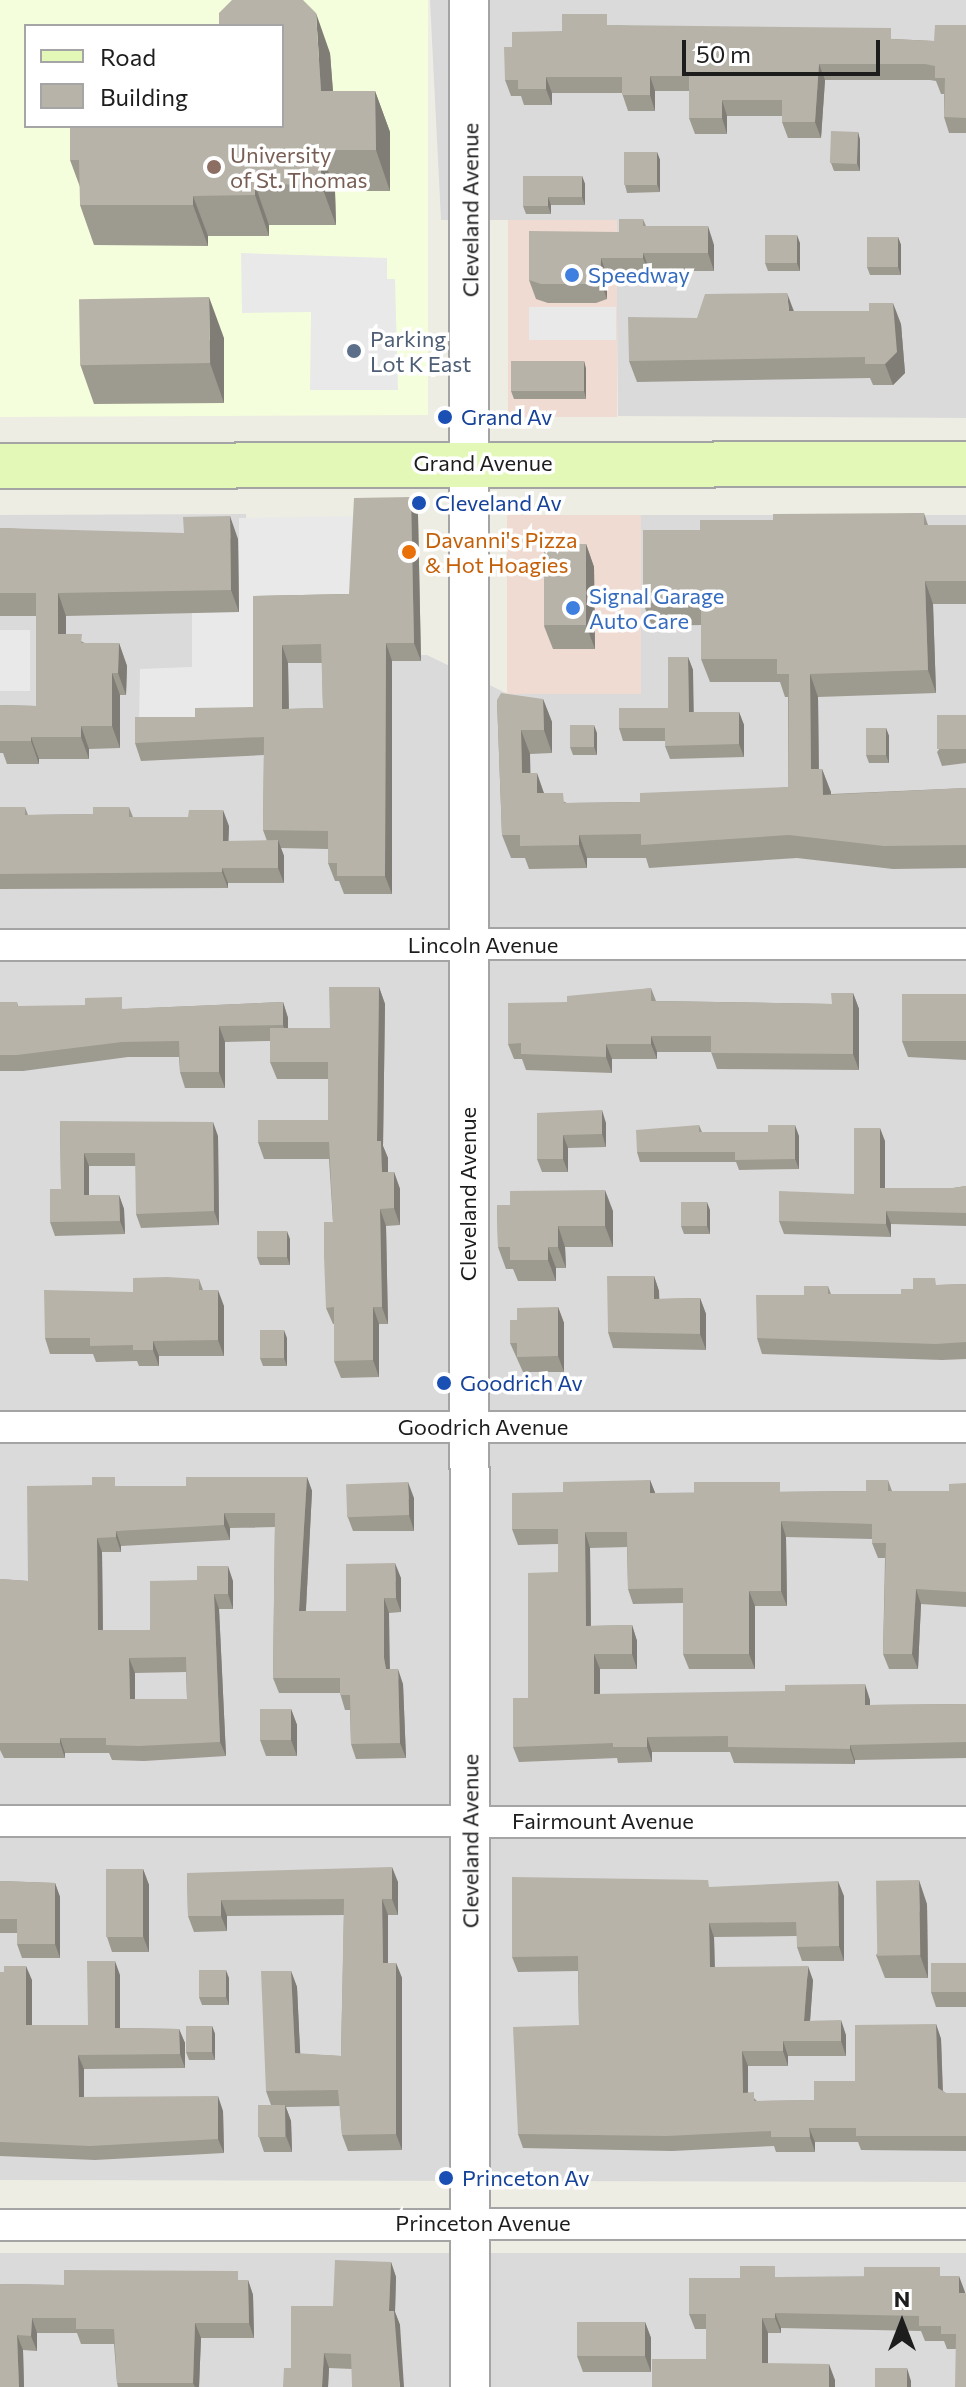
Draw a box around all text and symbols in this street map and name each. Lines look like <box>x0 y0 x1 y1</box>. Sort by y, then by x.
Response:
legend <box>24 24 284 128</box>
scale bar <box>686 24 884 74</box>
text: 50 m <box>696 39 751 68</box>
text: Road <box>100 42 156 71</box>
text: Building <box>100 82 188 111</box>
street label: Cleveland Avenue <box>457 123 483 297</box>
place label: University of St. Thomas <box>230 141 368 192</box>
marker: University of St. Thomas <box>205 158 223 176</box>
place label: Speedway <box>588 262 690 288</box>
marker: Speedway <box>563 266 581 284</box>
place label: Parking Lot K East <box>370 325 471 376</box>
marker: Parking Lot K East <box>345 342 363 360</box>
place label: Grand Av <box>461 404 552 430</box>
marker: Grand Av <box>436 408 454 426</box>
street label: Grand Avenue <box>413 450 553 476</box>
place label: Cleveland Av <box>435 490 562 516</box>
marker: Cleveland Av <box>410 494 428 512</box>
place label: Davanni's Pizza & Hot Hoagies <box>425 526 577 578</box>
marker: Davanni's Pizza & Hot Hoagies <box>400 543 418 561</box>
place label: Signal Garage Auto Care <box>589 582 724 634</box>
marker: Signal Garage Auto Care <box>564 599 582 617</box>
street label: Lincoln Avenue <box>408 932 558 958</box>
street label: Cleveland Avenue <box>455 1107 481 1281</box>
place label: Goodrich Av <box>460 1370 583 1396</box>
marker: Goodrich Av <box>435 1374 453 1392</box>
street label: Goodrich Avenue <box>398 1414 568 1440</box>
street label: Cleveland Avenue <box>457 1754 483 1928</box>
street label: Fairmount Avenue <box>512 1808 694 1834</box>
place label: Princeton Av <box>462 2165 590 2191</box>
marker: Princeton Av <box>437 2169 455 2187</box>
street label: Princeton Avenue <box>395 2210 571 2236</box>
north arrow <box>862 2283 942 2363</box>
text: N <box>894 2285 910 2312</box>

